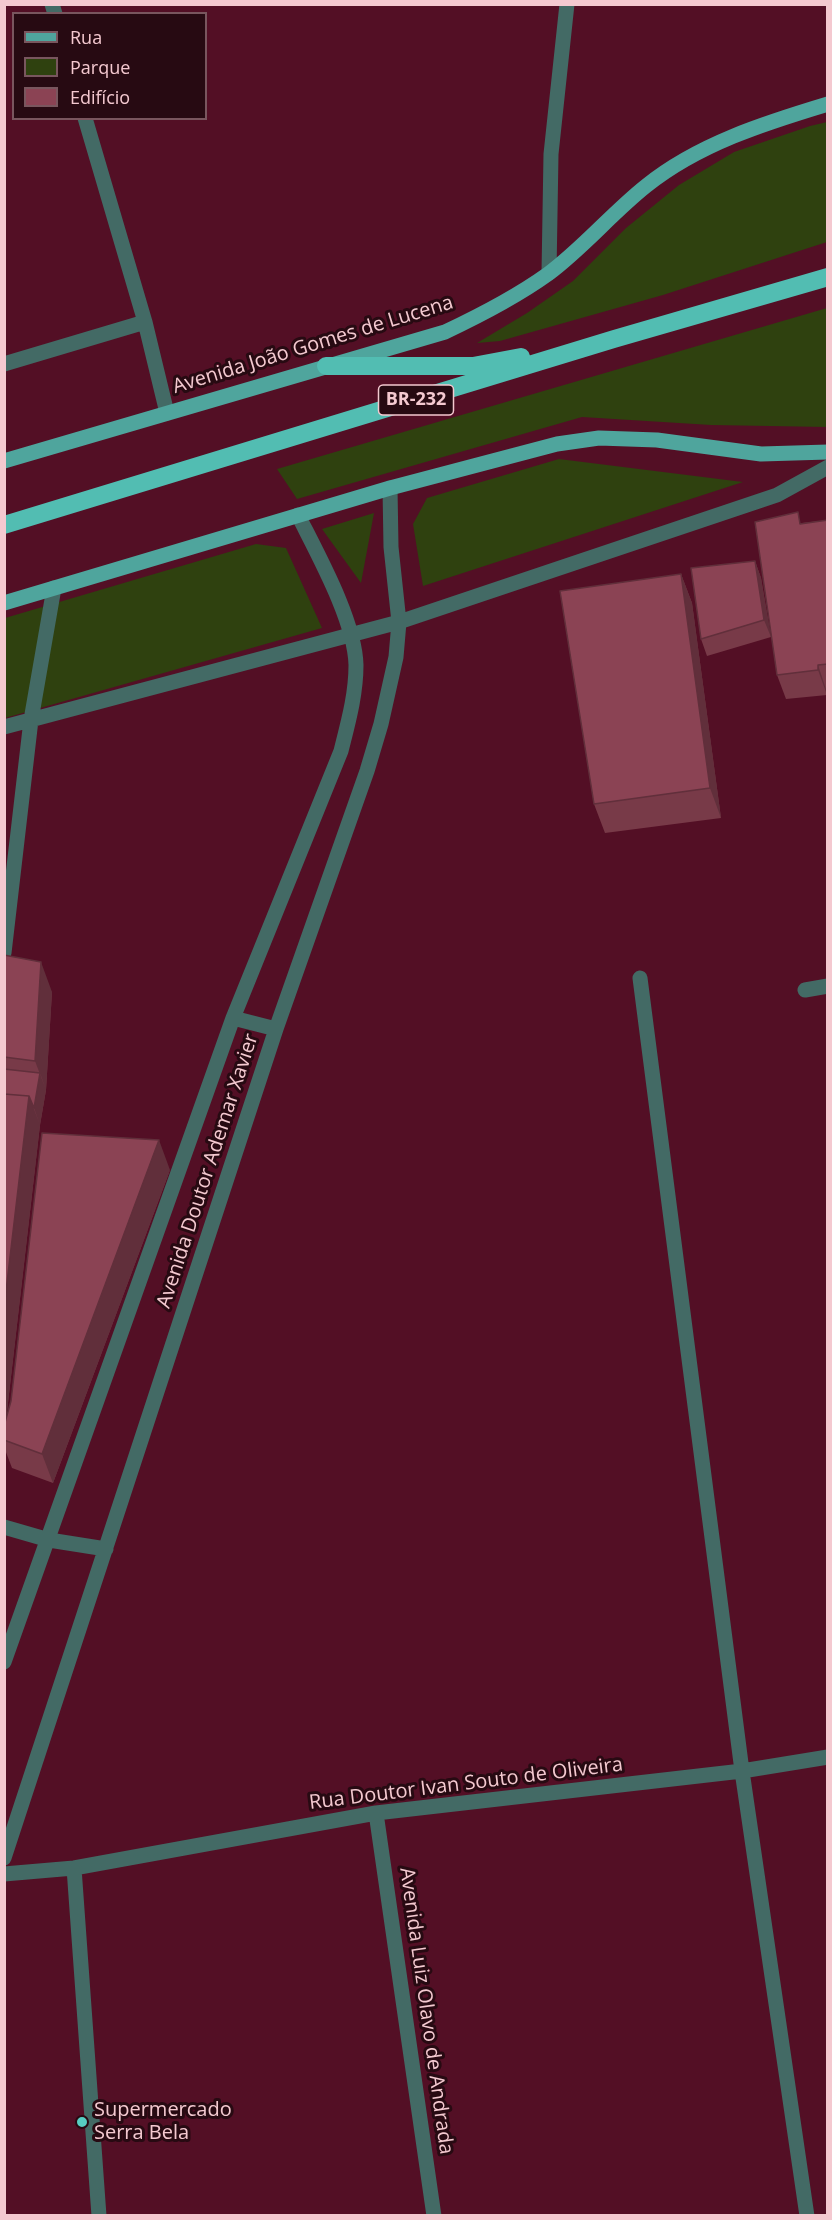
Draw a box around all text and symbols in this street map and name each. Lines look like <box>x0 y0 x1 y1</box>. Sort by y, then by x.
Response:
legend <box>12 12 207 120</box>
text: Rua <box>70 25 102 49</box>
text: Parque <box>70 55 130 79</box>
text: Edifício <box>70 85 130 109</box>
street label: Avenida João Gomes de Lucena <box>170 291 456 399</box>
road number: BR-232 <box>378 385 454 415</box>
street label: Avenida Doutor Ademar Xavier <box>152 1031 264 1311</box>
street label: Rua Doutor Ivan Souto de Oliveira <box>308 1753 624 1815</box>
street label: Avenida Luiz Olavo de Andrada <box>394 1866 458 2156</box>
place label: Supermercado Serra Bela <box>94 2098 232 2145</box>
marker: Supermercado Serra Bela <box>75 2115 89 2129</box>

